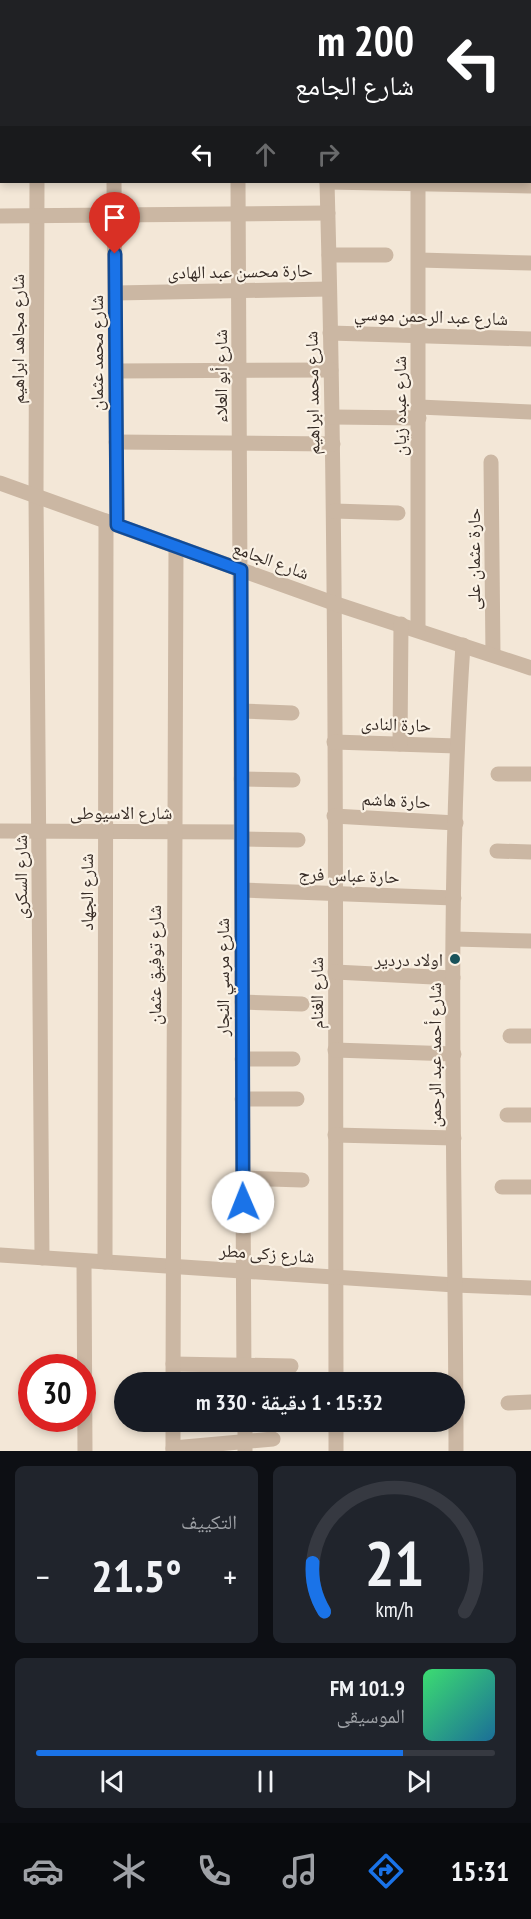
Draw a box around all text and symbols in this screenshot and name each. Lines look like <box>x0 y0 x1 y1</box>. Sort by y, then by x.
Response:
text: 200 m <box>317 13 414 68</box>
icon: left <box>435 24 513 102</box>
text: شارع الجامع <box>295 68 414 102</box>
icon: left <box>186 138 219 171</box>
icon: ahead <box>249 138 282 171</box>
icon: right <box>312 138 345 171</box>
pin <box>89 192 140 254</box>
icon: arrive <box>98 201 131 234</box>
street label: حارة محسن عبد الهادى <box>167 258 313 284</box>
street label: شارع مجاهد ابراهيم <box>6 274 30 404</box>
street label: شارع محمد عثمان <box>85 295 108 411</box>
street label: شارع عبد الرحمن موسي <box>353 302 508 334</box>
street label: شارع أبو العلاء <box>209 329 232 423</box>
street label: شارع محمد ابراهيم <box>299 331 326 455</box>
street label: شارع عبده زيان <box>388 356 411 456</box>
street label: حارة عثمان على <box>462 508 485 610</box>
street label: شارع الجامع <box>229 536 312 585</box>
street label: حارة النادى <box>360 711 432 737</box>
street label: حارة هاشم <box>361 787 431 814</box>
street label: شارع الاسيوطى <box>70 801 172 824</box>
street label: شارع السكرى <box>9 835 32 919</box>
street label: شارع الجهاد <box>75 854 98 931</box>
street label: حارة عباس فرج <box>298 862 400 889</box>
street label: شارع توفيق عثمان <box>143 905 166 1025</box>
street label: شارع مرسي النجار <box>211 918 237 1037</box>
place label: اولاد دردير <box>373 948 443 971</box>
marker: اولاد دردير <box>448 952 462 966</box>
street label: شارع الغنام <box>305 957 329 1029</box>
street label: شارع أحمد عبد الرحمن <box>423 982 446 1128</box>
position arrow <box>211 1170 275 1234</box>
street label: شارع زكى مطر <box>218 1238 315 1268</box>
speed limit sign: 30 <box>18 1354 96 1432</box>
text: 15:32 · 1 دقيقة · 330 m <box>196 1388 383 1416</box>
text: التكييف <box>181 1509 237 1535</box>
text: 21 <box>365 1522 424 1603</box>
text: 21.5° <box>91 1546 182 1604</box>
text: − <box>36 1555 50 1598</box>
text: + <box>223 1555 237 1598</box>
text: km/h <box>375 1595 414 1623</box>
text: 101.9 FM <box>330 1674 405 1702</box>
text: الموسيقى <box>337 1703 405 1729</box>
icon: previous <box>96 1765 129 1798</box>
icon: pause <box>249 1765 282 1798</box>
icon: next <box>402 1765 435 1798</box>
icon: car <box>22 1850 64 1892</box>
icon: climate <box>108 1850 150 1892</box>
icon: phone <box>193 1850 235 1892</box>
icon: music <box>279 1850 321 1892</box>
icon: directions <box>365 1850 407 1892</box>
text: 15:31 <box>451 1854 509 1888</box>

